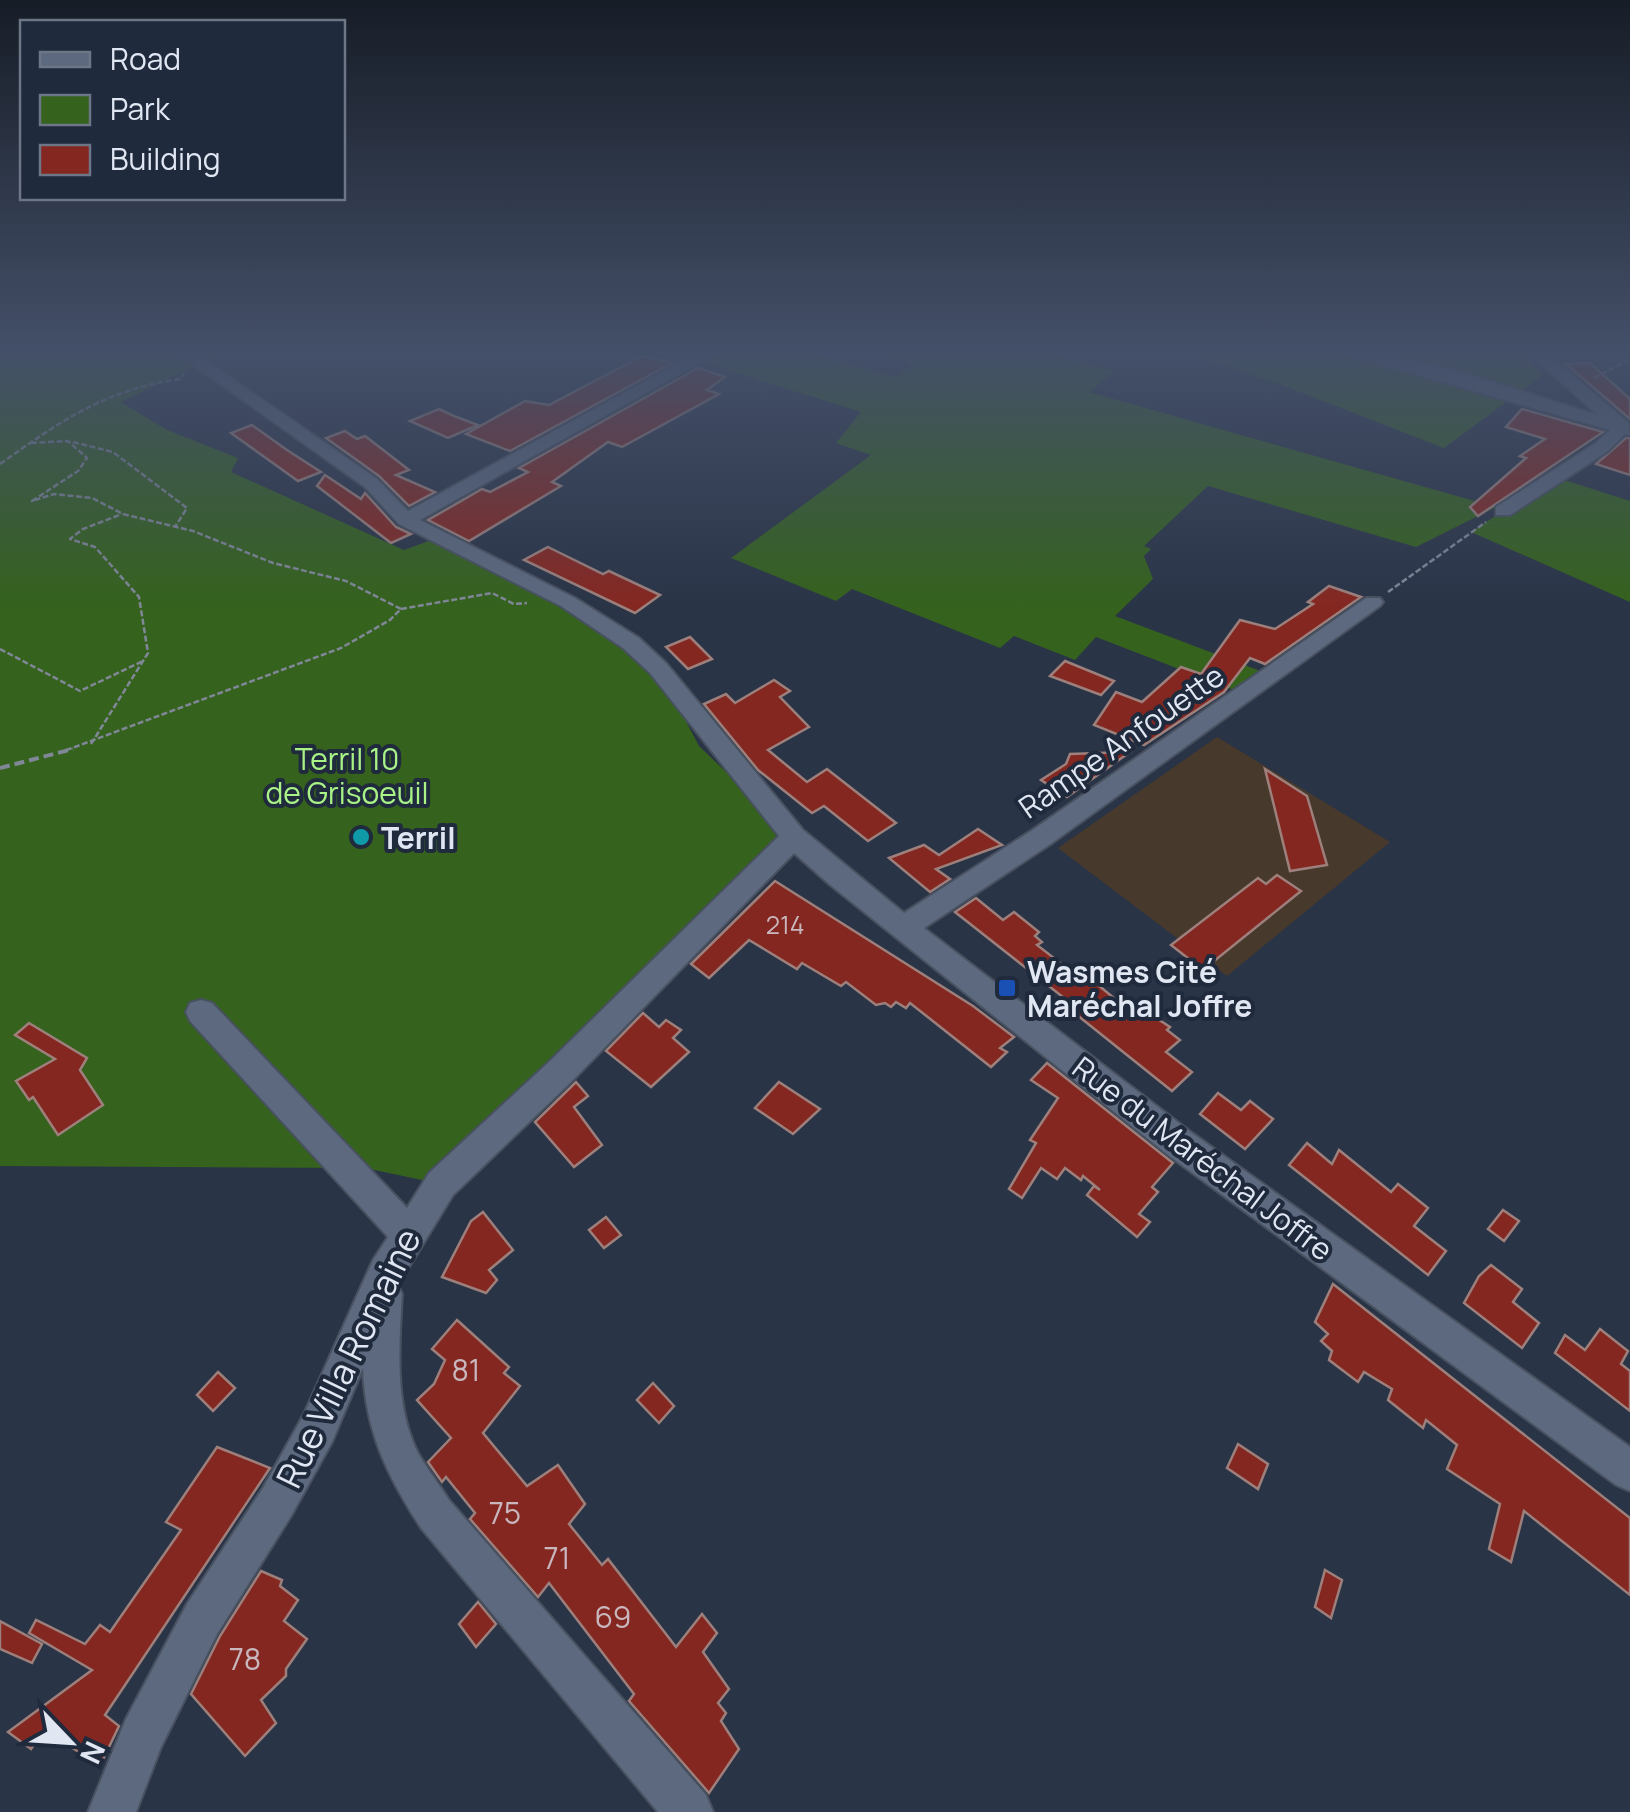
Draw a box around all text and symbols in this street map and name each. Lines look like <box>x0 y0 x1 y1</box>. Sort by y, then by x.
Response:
legend <box>20 20 345 200</box>
text: Road <box>110 38 181 79</box>
text: Park <box>110 88 171 129</box>
text: Building <box>110 138 221 179</box>
street label: Rampe Anfouette <box>1010 655 1232 827</box>
park label: Terril 10 de Grisoeuil <box>265 738 429 813</box>
place label: Terril <box>381 817 456 858</box>
marker: Terril <box>350 826 372 848</box>
house number: 214 <box>766 907 804 942</box>
place label: Wasmes Cité Maréchal Joffre <box>1027 951 1252 1026</box>
marker: Wasmes Cité Maréchal Joffre <box>996 977 1018 999</box>
street label: Rue du Maréchal Joffre <box>1065 1047 1341 1269</box>
street label: Rue Villa Romaine <box>264 1220 432 1496</box>
house number: 81 <box>451 1349 481 1390</box>
house number: 75 <box>489 1492 521 1533</box>
house number: 71 <box>544 1537 570 1578</box>
house number: 69 <box>595 1596 631 1637</box>
house number: 78 <box>229 1638 261 1679</box>
north arrow <box>20 1692 120 1792</box>
text: N <box>72 1736 115 1770</box>

